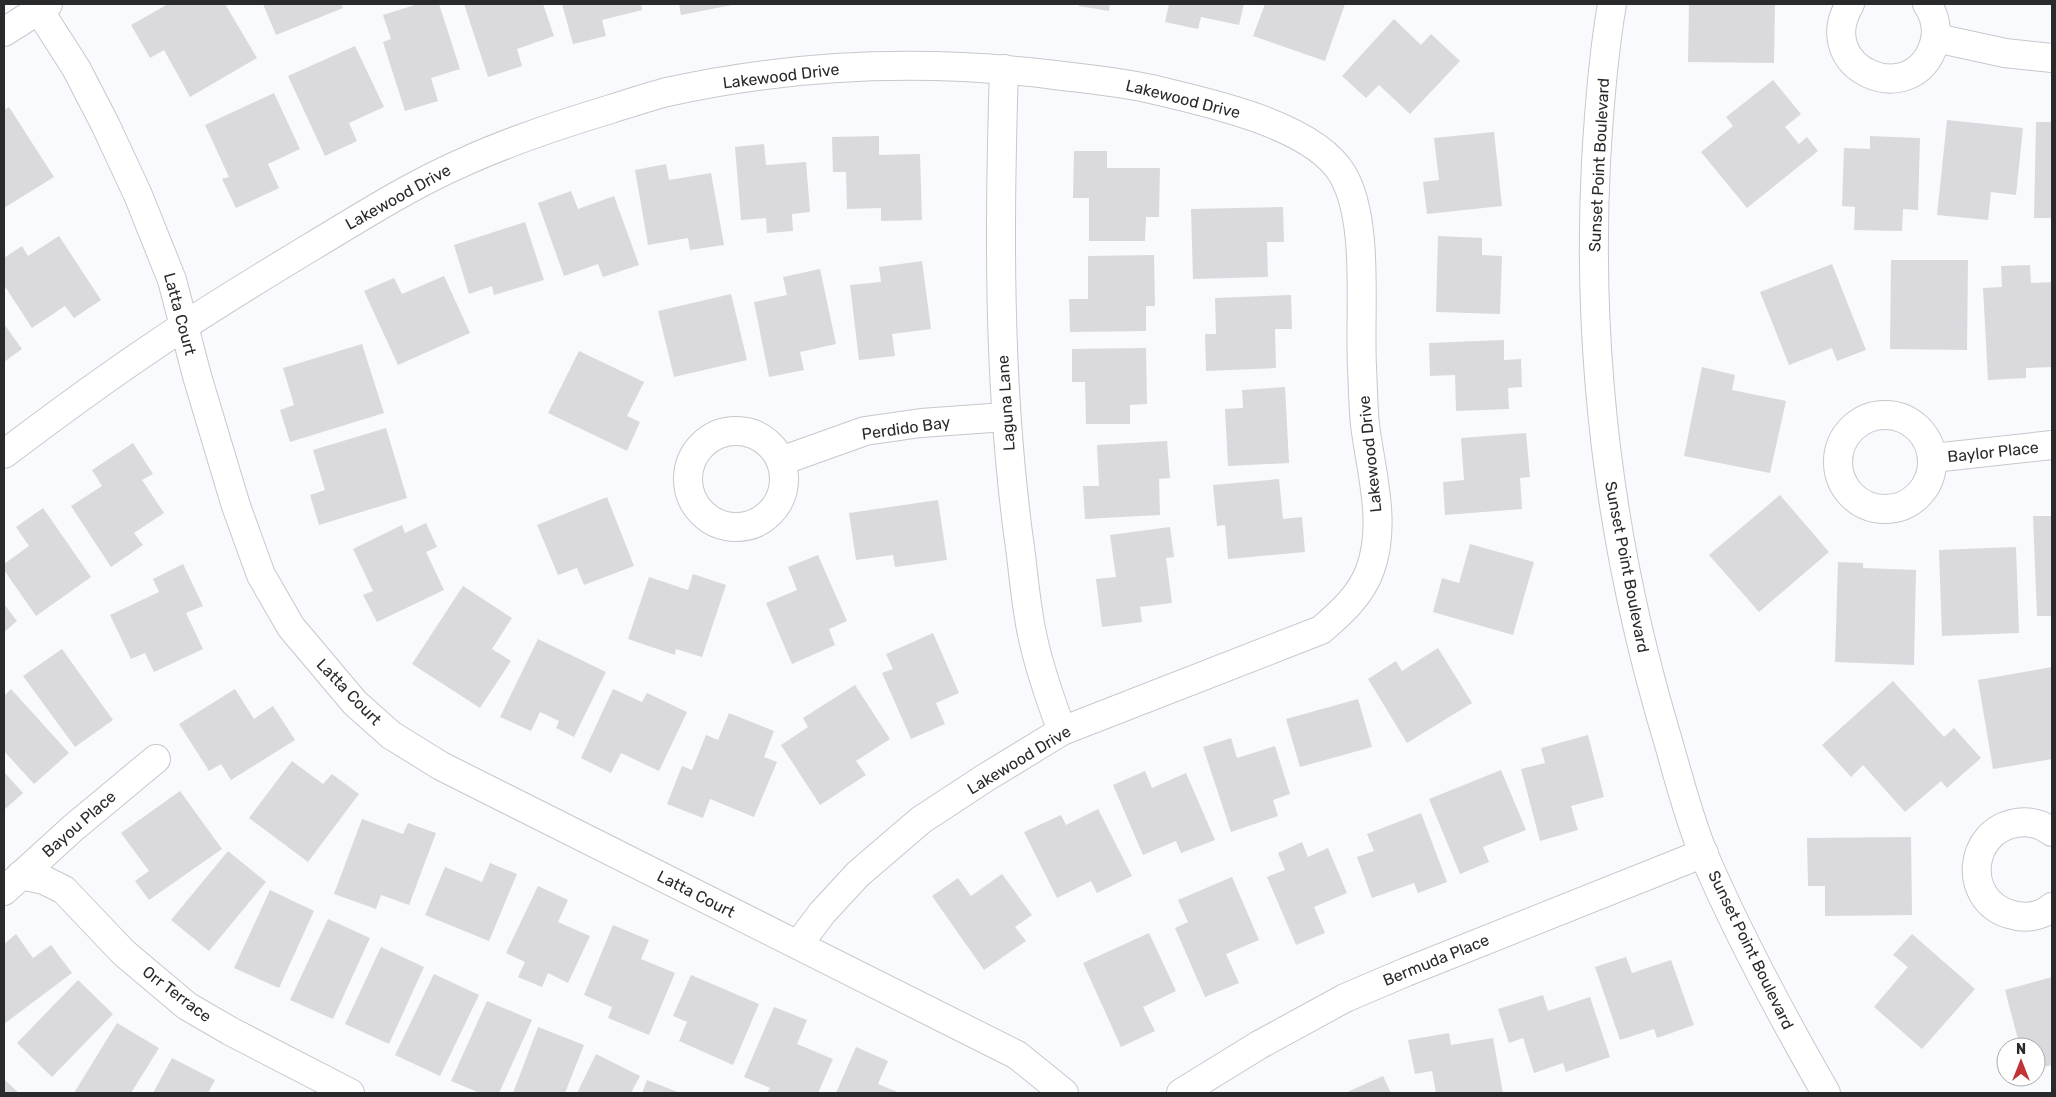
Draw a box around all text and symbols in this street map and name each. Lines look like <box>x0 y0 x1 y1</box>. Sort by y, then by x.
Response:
street label: Lakewood Drive <box>722 59 840 93</box>
street label: Lakewood Drive <box>1124 76 1242 122</box>
street label: Sunset Point Boulevard <box>1585 77 1613 253</box>
street label: Lakewood Drive <box>342 160 454 234</box>
street label: Latta Court <box>160 271 200 357</box>
street label: Laguna Lane <box>993 354 1019 452</box>
street label: Lakewood Drive <box>1354 395 1386 513</box>
street label: Perdido Bay <box>860 412 952 444</box>
street label: Baylor Place <box>1946 438 2040 466</box>
street label: Sunset Point Boulevard <box>1601 480 1653 654</box>
street label: Latta Court <box>313 655 385 729</box>
street label: Lakewood Drive <box>964 722 1074 798</box>
street label: Bayou Place <box>38 787 120 861</box>
street label: Latta Court <box>654 866 738 922</box>
street label: Sunset Point Boulevard <box>1704 867 1798 1033</box>
street label: Bermuda Place <box>1380 930 1492 990</box>
street label: Orr Terrace <box>139 962 215 1026</box>
north arrow <box>1996 1037 2046 1087</box>
text: N <box>2016 1041 2026 1058</box>

